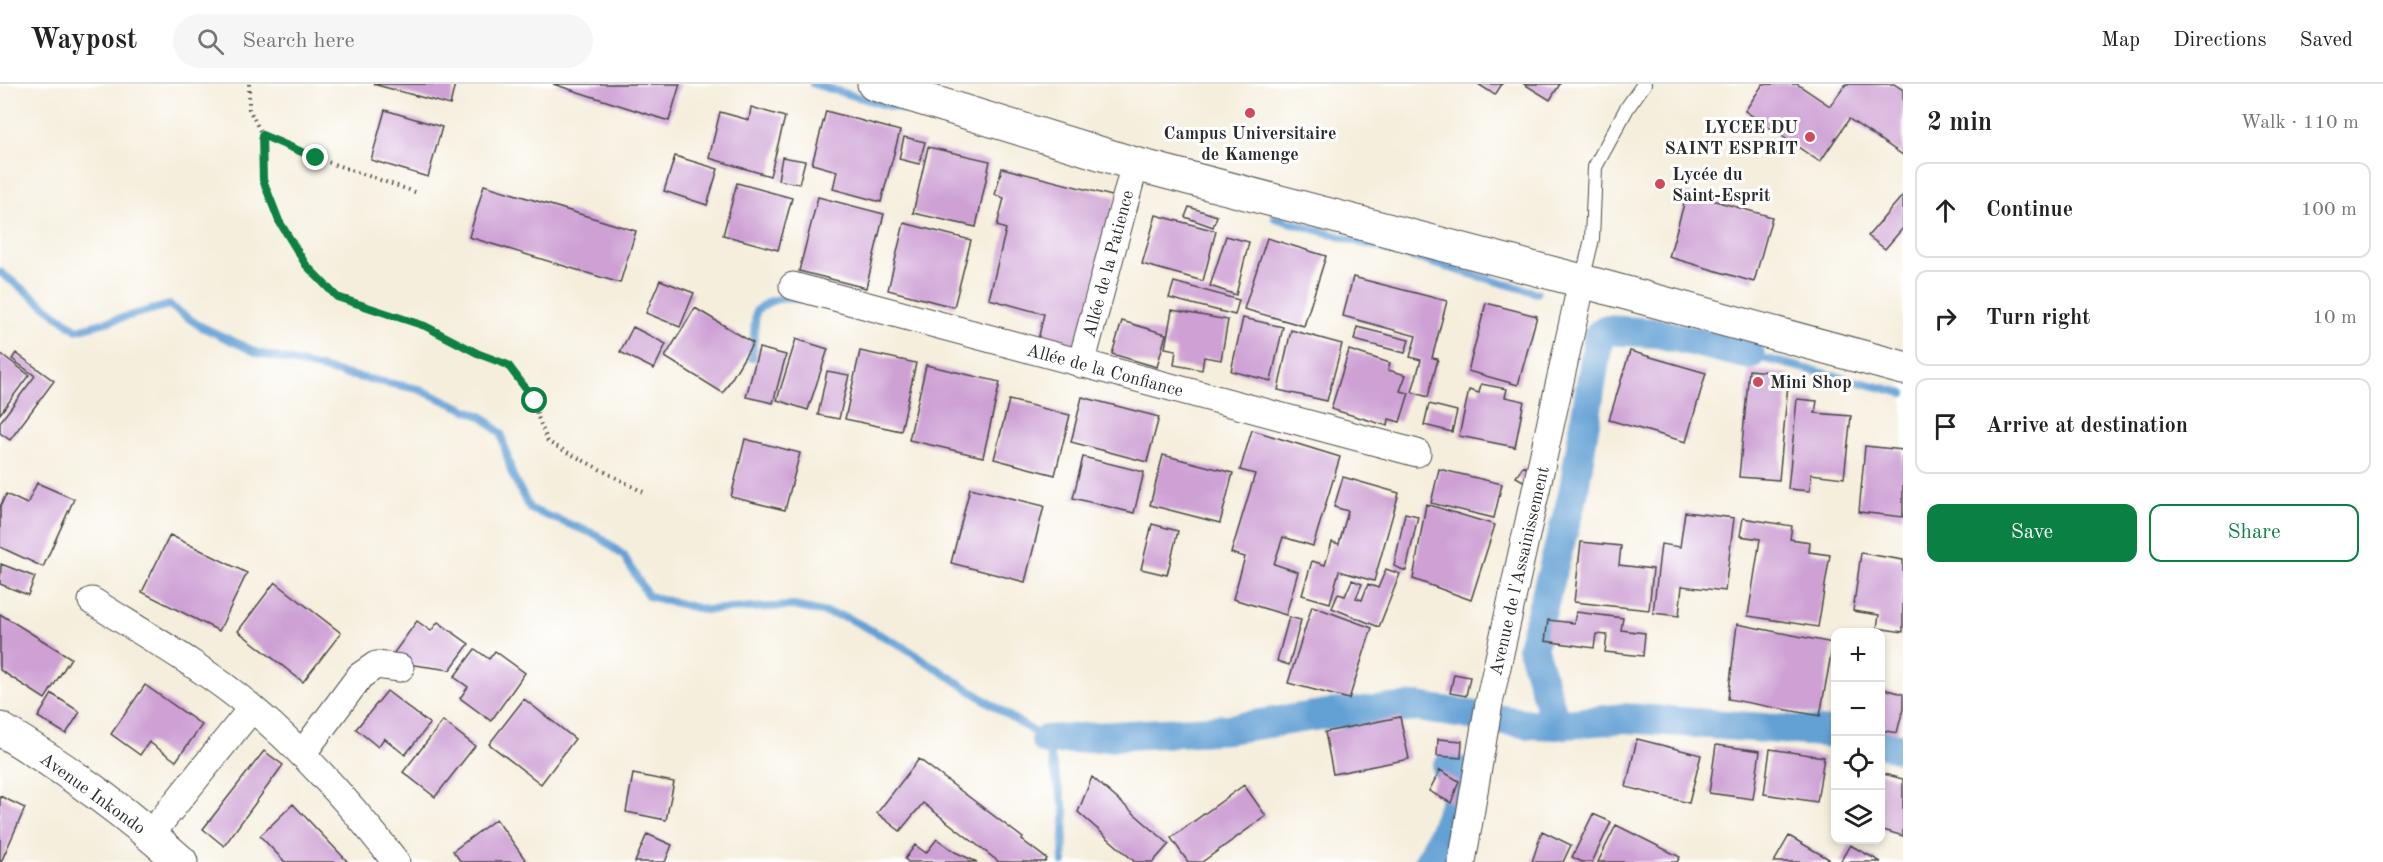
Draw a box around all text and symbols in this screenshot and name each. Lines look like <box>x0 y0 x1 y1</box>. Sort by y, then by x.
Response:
search box <box>173 14 593 68</box>
icon: search <box>194 25 227 58</box>
text: Waypost <box>30 27 137 55</box>
text: Search here <box>242 30 355 52</box>
text: Map <box>2101 30 2140 51</box>
text: Directions <box>2173 30 2267 51</box>
text: Saved <box>2300 30 2353 51</box>
marker: Campus Universitaire de Kamenge <box>1243 106 1257 120</box>
text: 2 min <box>1927 110 1992 136</box>
text: Walk · 110 m <box>2240 113 2359 133</box>
place label: LYCEE DU SAINT ESPRIT <box>1664 119 1798 158</box>
place label: Campus Universitaire de Kamenge <box>1164 125 1336 164</box>
marker: LYCEE DU SAINT ESPRIT <box>1803 130 1817 144</box>
route end <box>302 144 328 170</box>
place label: Lycée du Saint-Esprit <box>1672 166 1771 205</box>
marker: Lycée du Saint-Esprit <box>1653 177 1667 191</box>
street label: Allée de la Patience <box>1081 188 1137 340</box>
icon: ahead <box>1929 194 1962 227</box>
text: Continue <box>1986 199 2073 221</box>
text: 100 m <box>2301 200 2357 220</box>
icon: right <box>1929 302 1962 335</box>
text: Turn right <box>1986 307 2090 329</box>
text: 10 m <box>2312 308 2357 328</box>
street label: Allée de la Confiance <box>1024 341 1185 401</box>
place label: Mini Shop <box>1770 374 1852 392</box>
marker: Mini Shop <box>1751 375 1765 389</box>
route start <box>521 387 547 413</box>
icon: arrive <box>1929 410 1962 443</box>
text: Arrive at destination <box>1986 415 2188 437</box>
street label: Avenue de l'Assainissement <box>1487 465 1553 678</box>
button: Save <box>1927 504 2137 562</box>
button: Share <box>2149 504 2359 562</box>
map controls <box>1831 628 1885 844</box>
button: + <box>1831 628 1885 682</box>
button: − <box>1831 682 1885 736</box>
button: locate <box>1831 736 1885 790</box>
street label: Avenue Inkondo <box>36 750 148 838</box>
button: layers <box>1831 790 1885 844</box>

